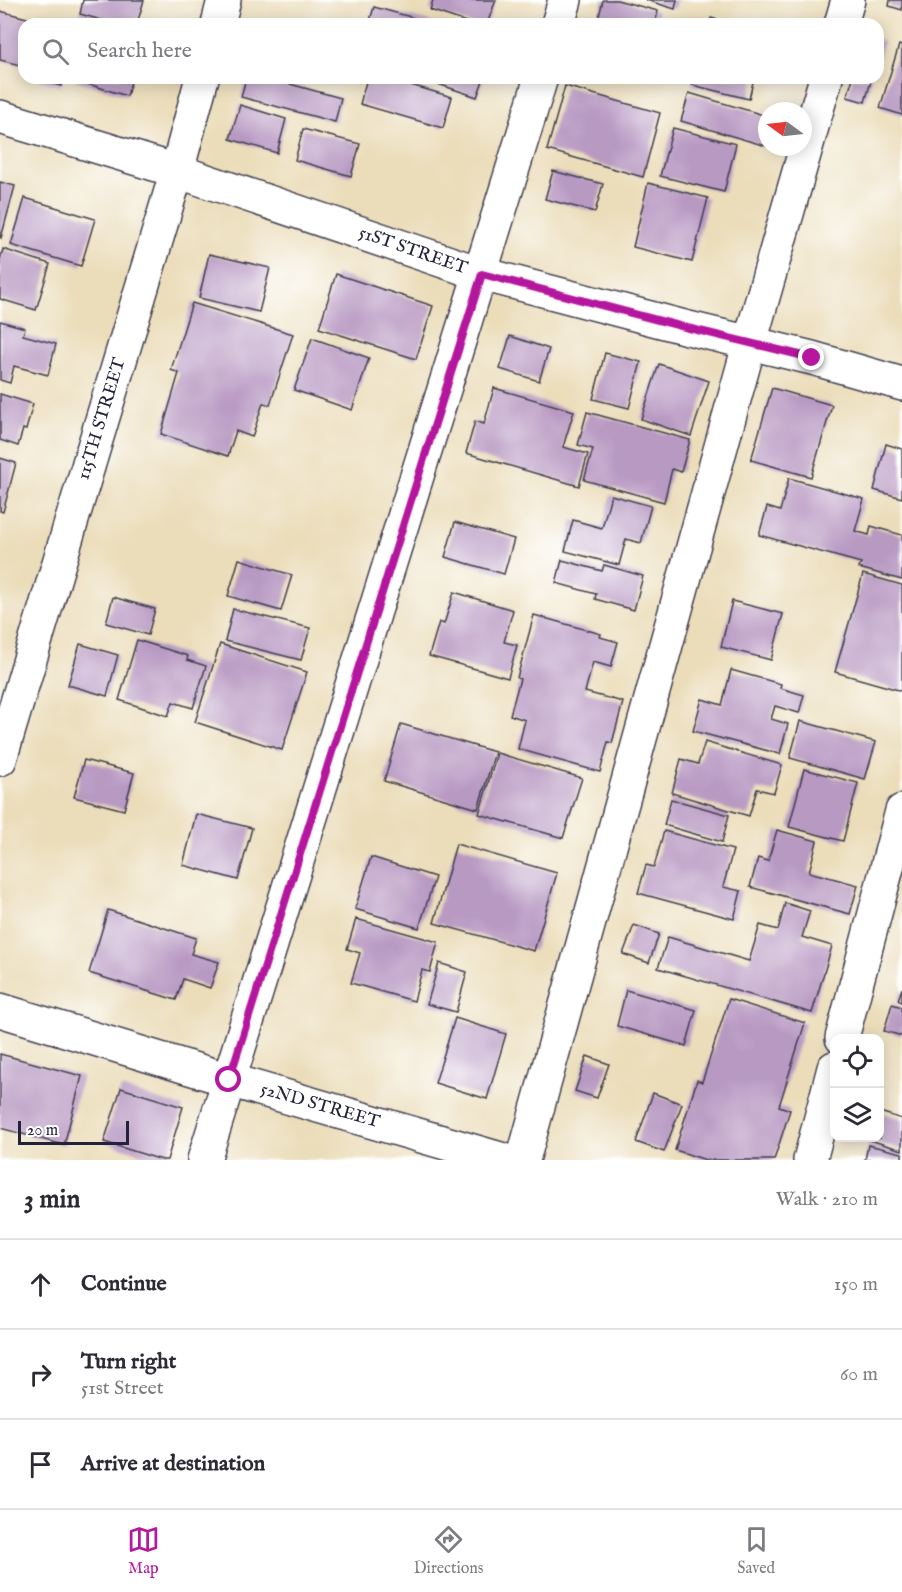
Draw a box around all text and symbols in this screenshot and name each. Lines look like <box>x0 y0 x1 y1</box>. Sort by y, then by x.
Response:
search box <box>18 18 884 84</box>
icon: search <box>39 35 72 68</box>
text: Search here <box>87 37 192 65</box>
north arrow <box>758 102 812 156</box>
street label: 51ST STREET <box>356 222 470 280</box>
route end <box>798 344 824 370</box>
street label: 115TH STREET <box>73 355 131 483</box>
map controls <box>830 1034 884 1142</box>
button: locate <box>830 1034 884 1088</box>
route start <box>215 1066 241 1092</box>
street label: 52ND STREET <box>258 1078 382 1134</box>
button: layers <box>830 1088 884 1142</box>
scale bar <box>18 1118 129 1146</box>
text: 20 m <box>27 1121 58 1141</box>
text: 3 min <box>24 1183 80 1216</box>
text: Walk · 210 m <box>776 1187 878 1212</box>
icon: ahead <box>24 1268 57 1301</box>
text: Continue <box>81 1270 167 1298</box>
text: 150 m <box>834 1272 878 1297</box>
text: Turn right <box>81 1348 176 1376</box>
icon: right <box>24 1358 57 1391</box>
text: 60 m <box>840 1362 878 1387</box>
text: 51st Street <box>81 1376 164 1401</box>
icon: arrive <box>24 1448 57 1481</box>
text: Arrive at destination <box>81 1450 265 1478</box>
tab: Map <box>127 1523 160 1579</box>
tab: Directions <box>414 1523 483 1579</box>
tab: Saved <box>737 1523 775 1579</box>

